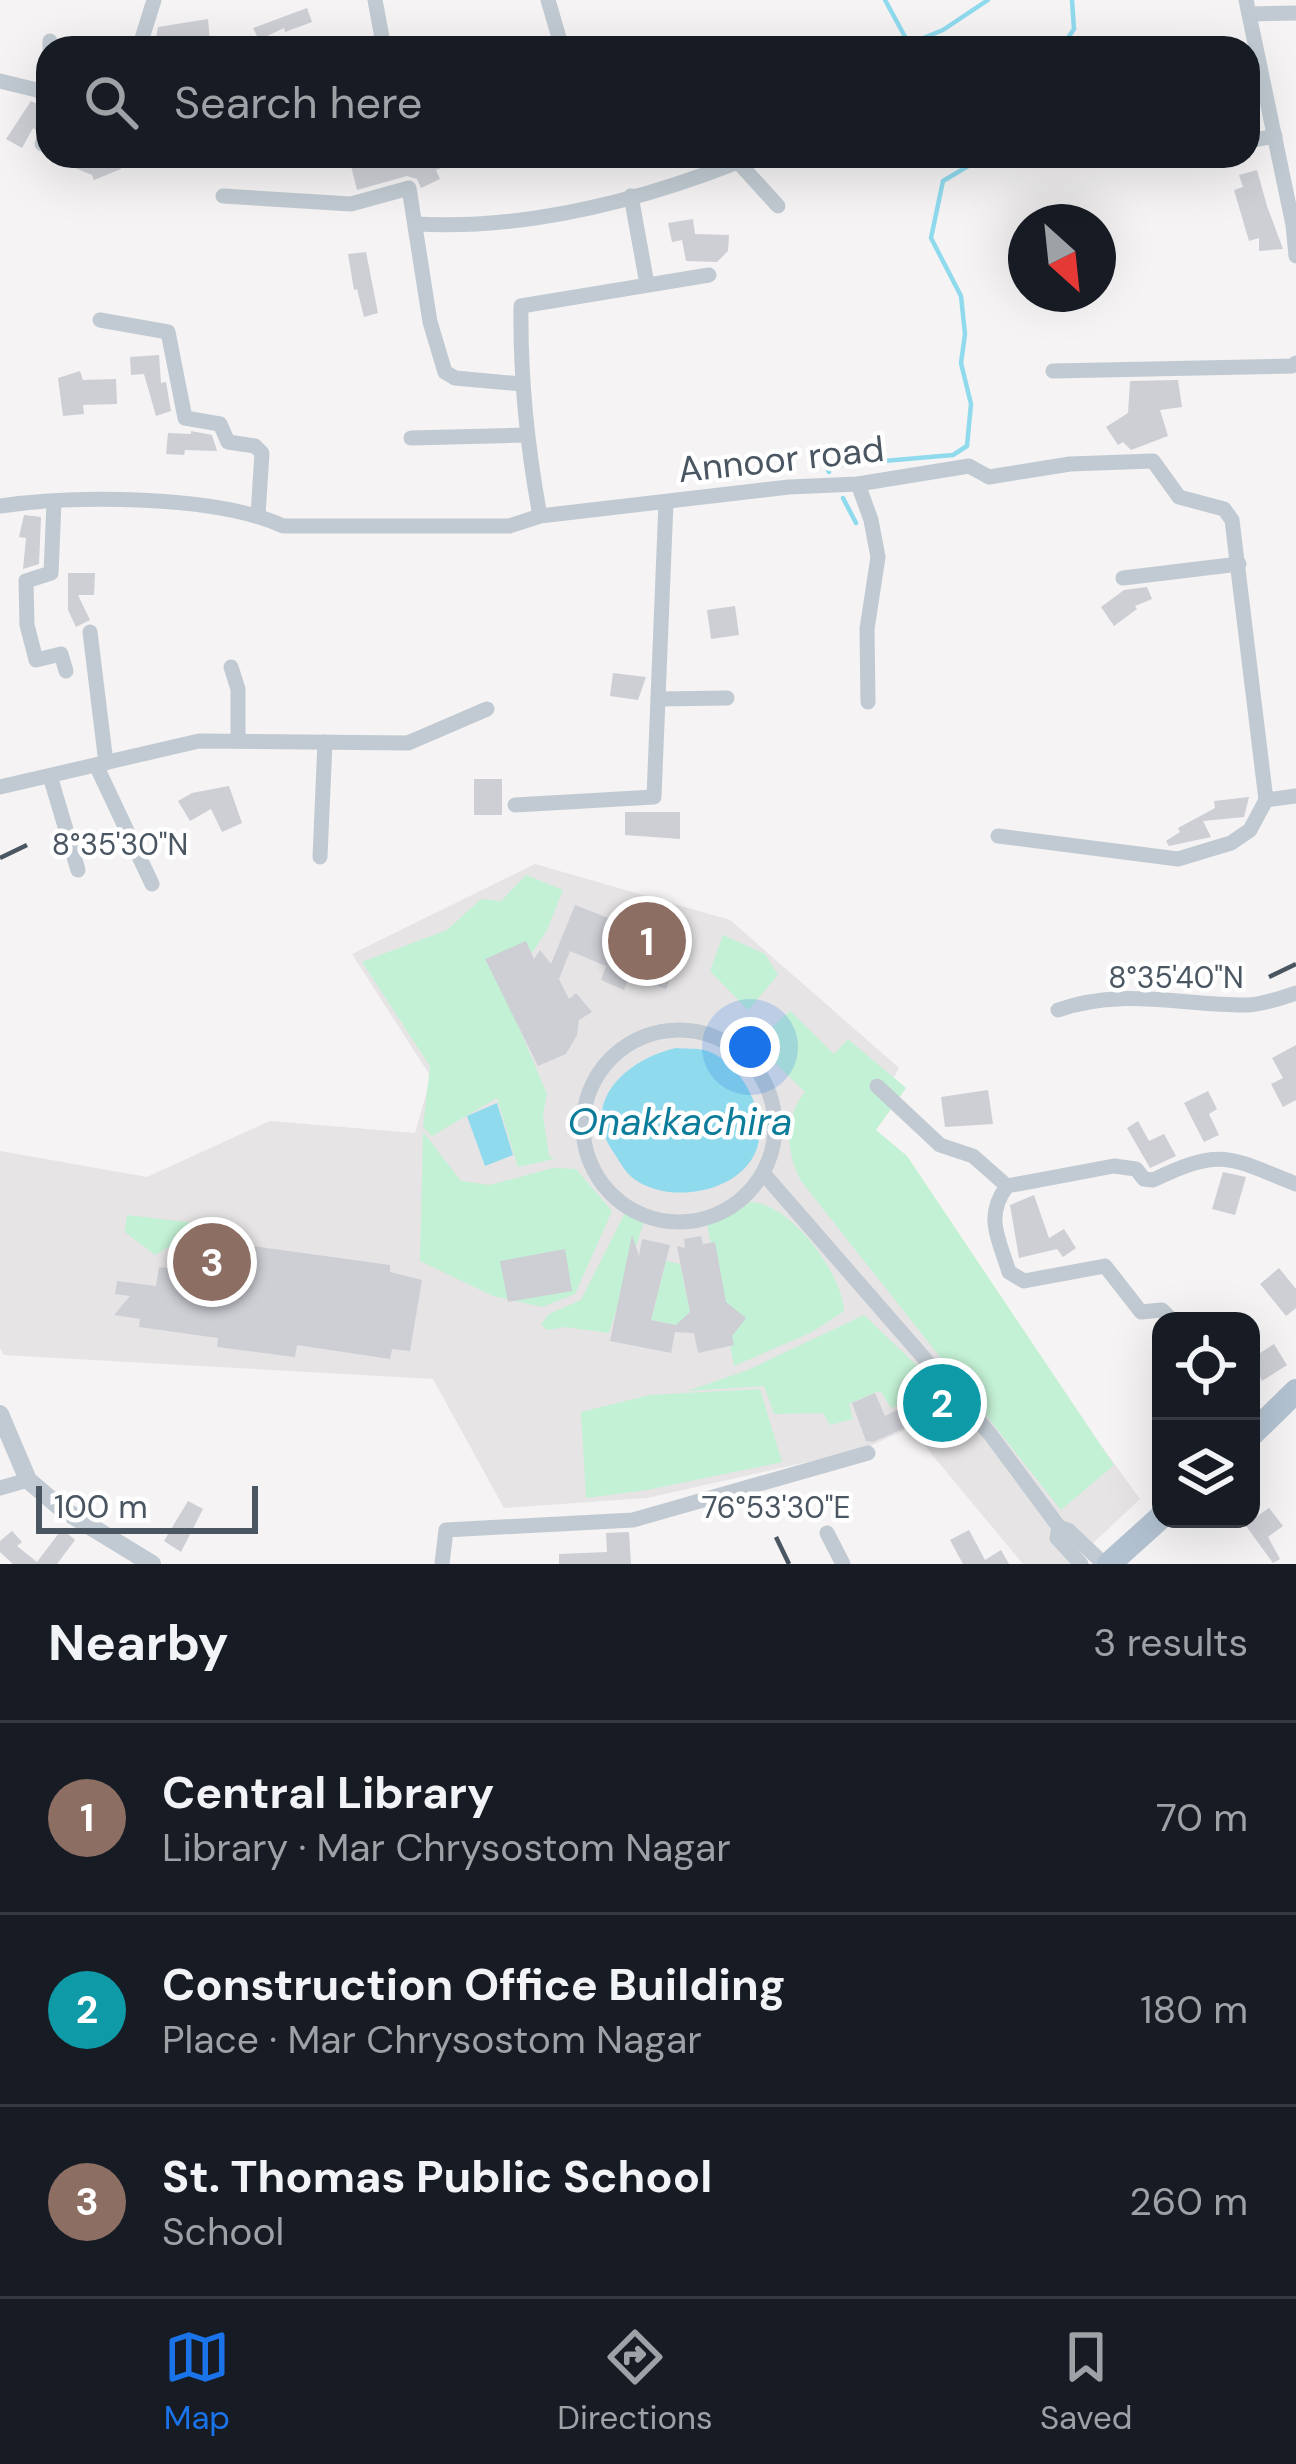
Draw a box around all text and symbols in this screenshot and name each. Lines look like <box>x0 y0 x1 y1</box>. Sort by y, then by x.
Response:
search box <box>36 36 1260 168</box>
icon: search <box>78 69 144 135</box>
text: Search here <box>174 73 422 132</box>
north arrow <box>1008 204 1116 312</box>
street label: Annoor road <box>676 425 886 493</box>
text: 8°35'30"N <box>52 825 188 864</box>
pin: 1 <box>608 896 686 986</box>
text: 8°35'40"N <box>1108 958 1244 997</box>
your location <box>720 1017 780 1077</box>
water label: Onakkachira <box>567 1096 793 1147</box>
pin: 3 <box>173 1217 251 1307</box>
map controls <box>1152 1312 1260 1528</box>
button: locate <box>1152 1312 1260 1420</box>
pin: 2 <box>903 1358 981 1448</box>
button: layers <box>1152 1420 1260 1528</box>
scale bar <box>36 1480 258 1533</box>
text: 100 m <box>54 1485 148 1528</box>
text: 76°53'30"E <box>701 1488 851 1527</box>
text: Nearby <box>48 1609 229 1676</box>
text: 3 results <box>1093 1617 1248 1668</box>
text: Central Library <box>162 1763 494 1822</box>
text: 1 <box>80 1792 94 1843</box>
text: 70 m <box>1156 1792 1248 1843</box>
text: Library · Mar Chrysostom Nagar <box>162 1822 731 1873</box>
text: Construction Office Building <box>162 1955 786 2014</box>
text: 2 <box>76 1984 98 2035</box>
text: 180 m <box>1140 1984 1248 2035</box>
text: Place · Mar Chrysostom Nagar <box>162 2014 702 2065</box>
text: St. Thomas Public School <box>162 2147 712 2206</box>
text: 3 <box>75 2176 99 2227</box>
text: 260 m <box>1129 2176 1248 2227</box>
text: School <box>162 2206 284 2257</box>
tab: Map <box>164 2324 230 2439</box>
tab: Directions <box>557 2324 713 2439</box>
tab: Saved <box>1040 2324 1132 2439</box>

